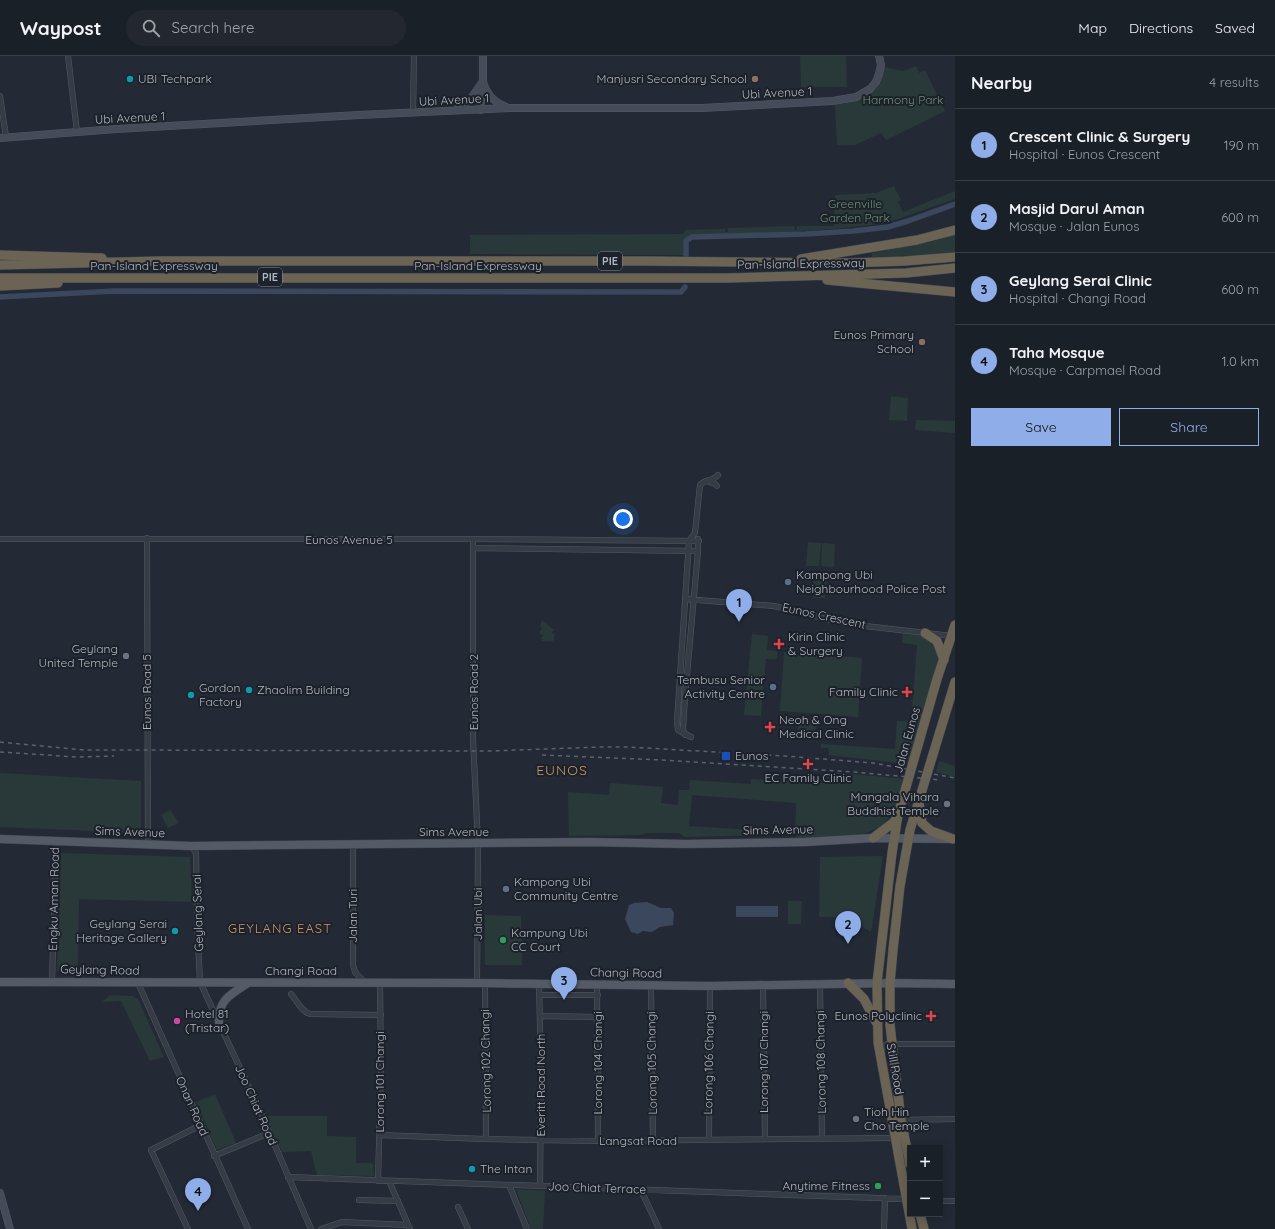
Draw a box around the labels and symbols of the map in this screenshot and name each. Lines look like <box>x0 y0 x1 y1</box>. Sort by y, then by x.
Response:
place label: UBI Techpark <box>138 71 212 86</box>
place label: Manjusri Secondary School <box>596 71 747 86</box>
marker: UBI Techpark <box>125 74 135 84</box>
marker: Manjusri Secondary School <box>750 74 760 84</box>
street label: Ubi Avenue 1 <box>741 83 813 102</box>
street label: Ubi Avenue 1 <box>418 90 490 109</box>
park label: Harmony Park <box>862 92 944 107</box>
street label: Ubi Avenue 1 <box>94 108 166 127</box>
park label: Greenville Garden Park <box>820 196 890 225</box>
road number: PIE <box>598 252 622 270</box>
street label: Pan-Island Expressway <box>737 255 865 272</box>
street label: Pan-Island Expressway <box>90 258 218 273</box>
street label: Pan-Island Expressway <box>414 258 542 273</box>
road number: PIE <box>258 268 282 286</box>
place label: Eunos Primary School <box>833 327 914 356</box>
marker: Eunos Primary School <box>917 337 927 347</box>
your location <box>613 509 633 529</box>
street label: Eunos Avenue 5 <box>305 532 393 547</box>
place label: Kampong Ubi Neighbourhood Police Post <box>796 567 946 596</box>
marker: Kampong Ubi Neighbourhood Police Post <box>783 577 793 587</box>
pin: 1 <box>726 589 752 622</box>
street label: Eunos Crescent <box>781 599 867 632</box>
place label: Kirin Clinic & Surgery <box>788 629 845 658</box>
marker: Kirin Clinic & Surgery <box>773 638 785 650</box>
place label: Geylang United Temple <box>38 641 118 670</box>
marker: Geylang United Temple <box>121 651 131 661</box>
street label: Eunos Road 2 <box>466 653 481 730</box>
street label: Eunos Road 5 <box>139 654 154 730</box>
place label: Tembusu Senior Activity Centre <box>677 672 765 701</box>
place label: Gordon Factory <box>199 680 242 709</box>
place label: Zhaolim Building <box>257 682 350 697</box>
marker: Tembusu Senior Activity Centre <box>768 682 778 692</box>
place label: Family Clinic <box>829 684 898 699</box>
marker: Zhaolim Building <box>244 685 254 695</box>
marker: Family Clinic <box>901 686 913 698</box>
marker: Gordon Factory <box>186 690 196 700</box>
street label: Jalan Eunos <box>890 705 923 774</box>
place label: Neoh & Ong Medical Clinic <box>779 712 854 741</box>
marker: Neoh & Ong Medical Clinic <box>764 721 776 733</box>
place label: Eunos <box>735 748 769 763</box>
marker: Eunos <box>720 750 732 762</box>
marker: EC Family Clinic <box>802 758 814 770</box>
district label: EUNOS <box>536 761 588 779</box>
place label: EC Family Clinic <box>765 770 851 785</box>
place label: Mangala Vihara Buddhist Temple <box>847 789 939 818</box>
marker: Mangala Vihara Buddhist Temple <box>942 799 952 809</box>
street label: Sims Avenue <box>743 821 813 838</box>
street label: Sims Avenue <box>95 823 166 840</box>
street label: Sims Avenue <box>419 824 489 839</box>
street label: Engku Aman Road <box>45 847 62 951</box>
street label: Geylang Serai <box>189 874 206 952</box>
place label: Kampong Ubi Community Centre <box>514 874 618 903</box>
marker: Kampong Ubi Community Centre <box>501 884 511 894</box>
street label: Jalan Ubi <box>470 888 485 940</box>
street label: Jalan Turi <box>345 889 360 943</box>
pin: 2 <box>835 911 861 944</box>
place label: Geylang Serai Heritage Gallery <box>76 916 167 945</box>
district label: GEYLANG EAST <box>228 920 332 936</box>
place label: Kampung Ubi CC Court <box>511 925 588 954</box>
marker: Geylang Serai Heritage Gallery <box>170 926 180 936</box>
marker: Kampung Ubi CC Court <box>498 935 508 945</box>
street label: Geylang Road <box>60 961 140 978</box>
street label: Changi Road <box>265 963 337 978</box>
street label: Changi Road <box>590 964 662 981</box>
pin: 3 <box>551 967 577 1000</box>
place label: Hotel 81 (Tristar) <box>185 1006 229 1035</box>
place label: Eunos Polyclinic <box>835 1008 922 1023</box>
street label: Lorong 102 Changi <box>477 1009 494 1113</box>
street label: Lorong 108 Changi <box>812 1010 829 1114</box>
marker: Eunos Polyclinic <box>925 1010 937 1022</box>
street label: Lorong 104 Changi <box>590 1011 605 1115</box>
street label: Lorong 105 Changi <box>643 1011 660 1115</box>
street label: Lorong 106 Changi <box>700 1011 717 1115</box>
street label: Lorong 107 Changi <box>756 1011 771 1113</box>
marker: Hotel 81 (Tristar) <box>172 1016 182 1026</box>
street label: Lorong 101 Changi <box>372 1031 387 1133</box>
street label: Everitt Road North <box>533 1034 548 1136</box>
street label: Still Road <box>884 1042 907 1096</box>
street label: Joo Chiat Road <box>232 1062 281 1147</box>
street label: Onan Road <box>173 1074 212 1138</box>
place label: Tioh Hin Cho Temple <box>864 1104 930 1133</box>
marker: Tioh Hin Cho Temple <box>851 1114 861 1124</box>
street label: Langsat Road <box>599 1133 677 1148</box>
place label: The Intan <box>480 1161 532 1176</box>
marker: The Intan <box>467 1164 477 1174</box>
pin: 4 <box>185 1178 211 1211</box>
street label: Joo Chiat Terrace <box>548 1178 647 1197</box>
place label: Anytime Fitness <box>783 1178 870 1193</box>
marker: Anytime Fitness <box>873 1181 883 1191</box>

